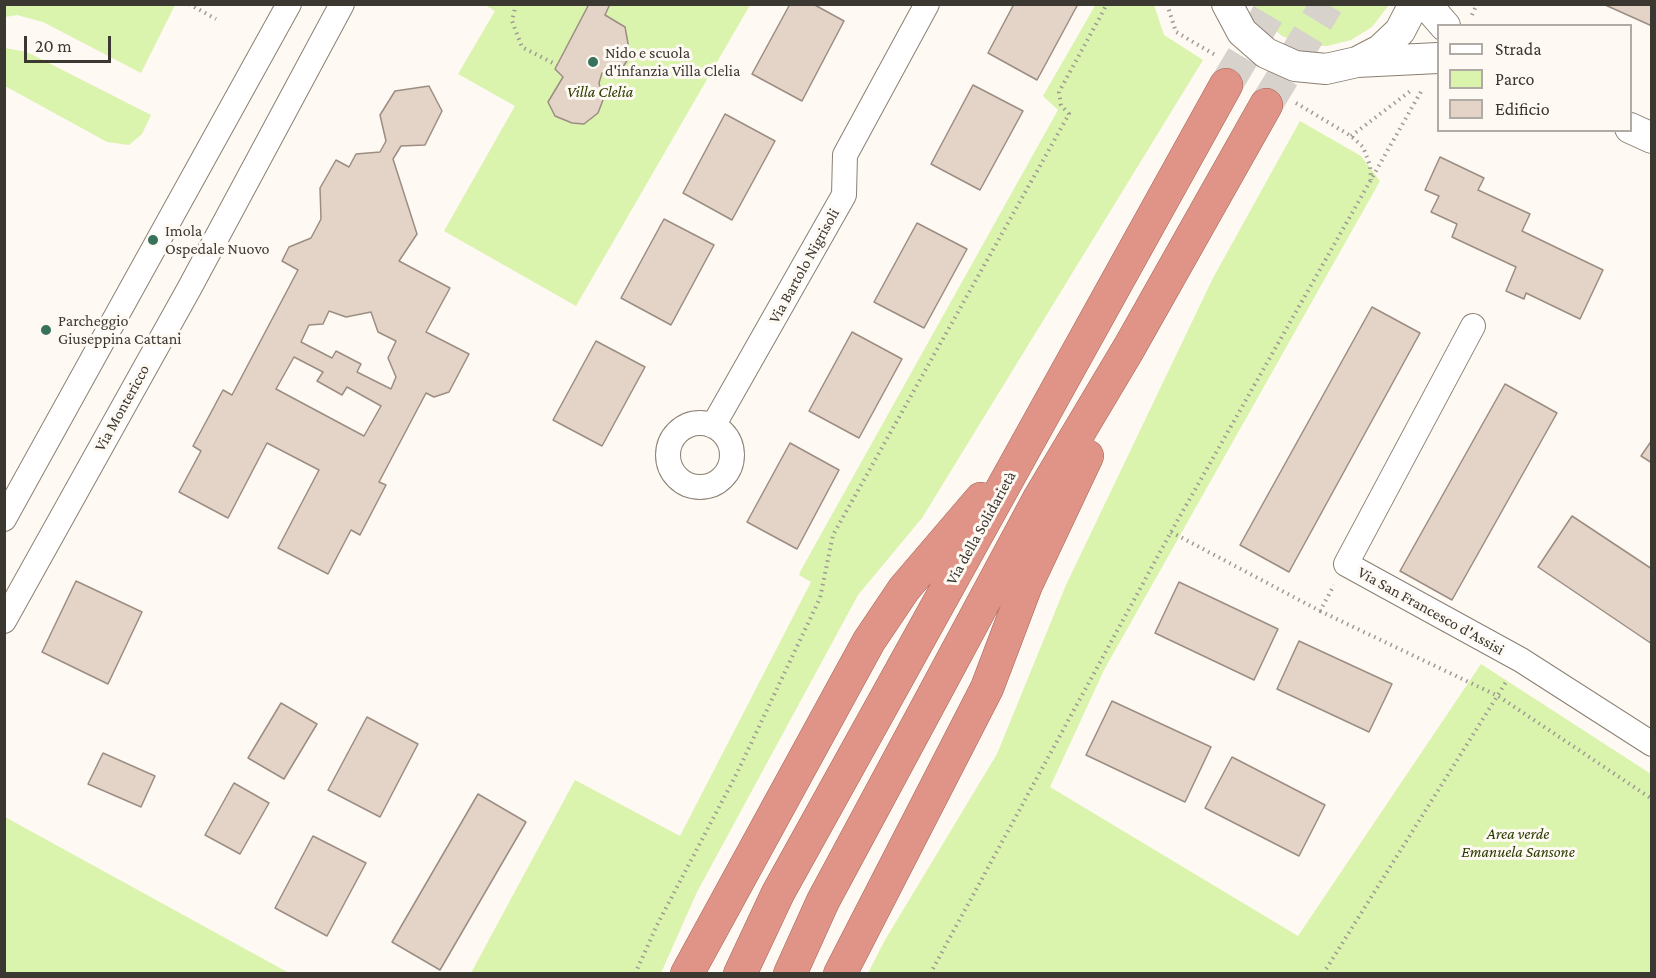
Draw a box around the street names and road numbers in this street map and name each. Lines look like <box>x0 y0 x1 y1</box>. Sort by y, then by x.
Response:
street label: Via Bartolo Nigrisoli <box>764 205 844 327</box>
street label: Via Montericco <box>90 361 154 455</box>
street label: Via della Solidarietà <box>942 468 1020 588</box>
street label: Via San Francesco d'Assisi <box>1354 563 1508 659</box>

